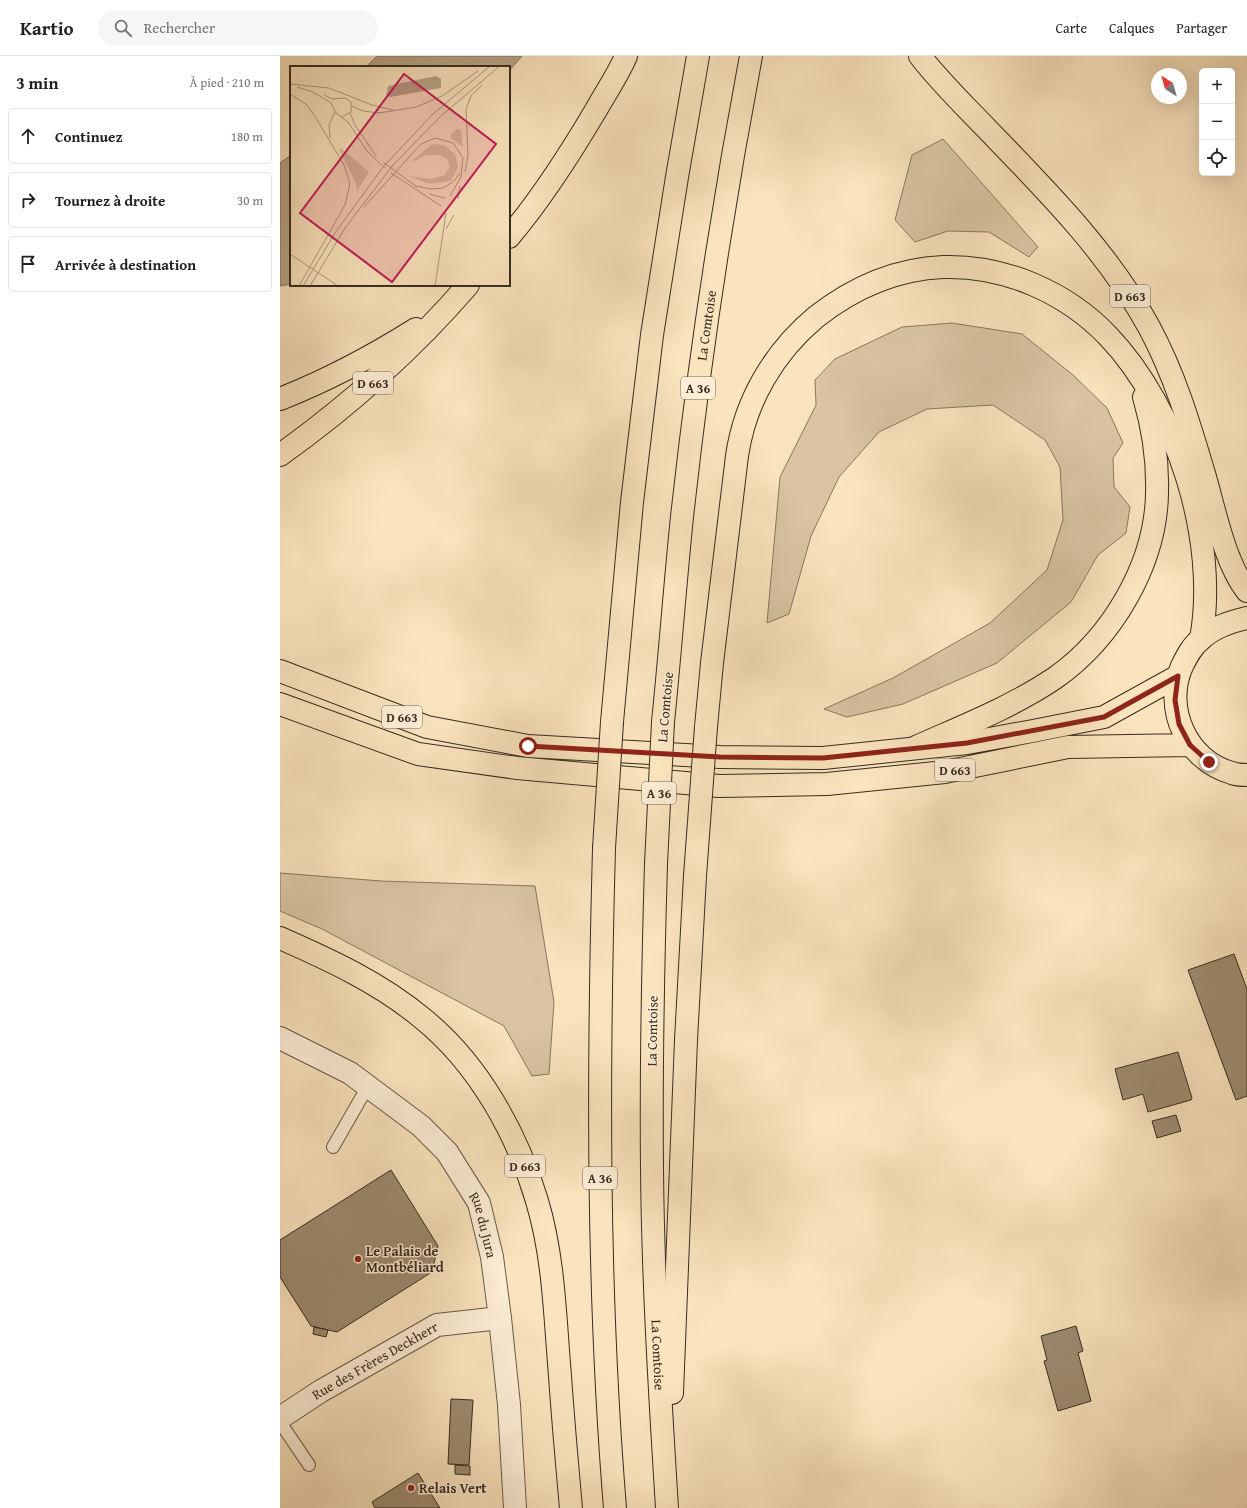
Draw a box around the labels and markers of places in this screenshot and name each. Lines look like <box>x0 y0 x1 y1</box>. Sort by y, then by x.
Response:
place label: Le Palais de Montbéliard <box>366 1241 444 1277</box>
marker: Le Palais de Montbéliard <box>353 1254 363 1264</box>
place label: Relais Vert <box>419 1478 487 1498</box>
marker: Relais Vert <box>406 1483 416 1493</box>

